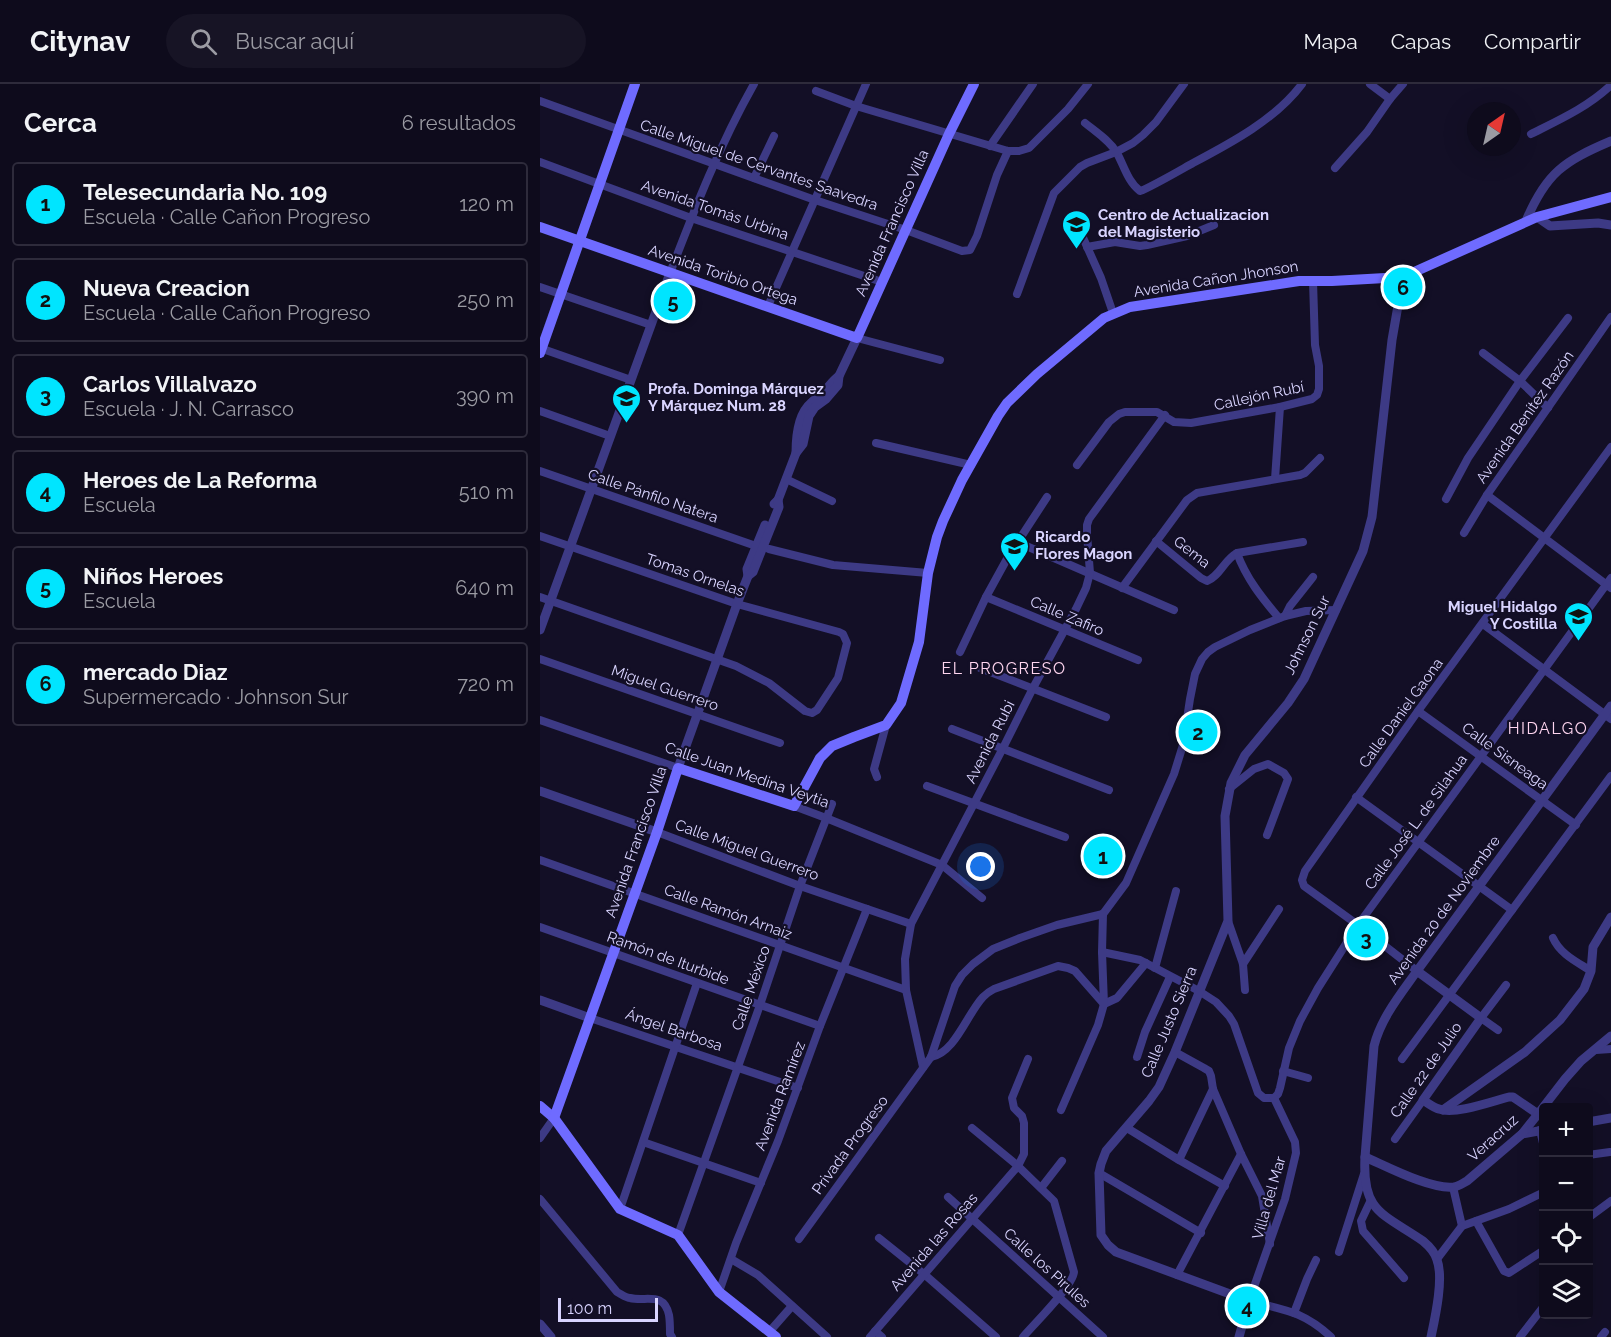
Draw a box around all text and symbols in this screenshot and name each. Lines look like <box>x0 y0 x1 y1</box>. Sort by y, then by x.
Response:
search box <box>166 14 586 68</box>
text: Citynav <box>30 25 130 58</box>
icon: search <box>187 25 220 58</box>
text: Buscar aquí <box>235 28 354 54</box>
text: Mapa <box>1303 29 1358 54</box>
text: Capas <box>1391 29 1451 54</box>
text: Compartir <box>1484 29 1581 54</box>
north arrow <box>1467 102 1521 156</box>
text: Cerca <box>24 108 97 138</box>
text: 6 resultados <box>402 111 516 135</box>
street label: Calle Miguel de Cervantes Saavedra <box>638 116 880 214</box>
street label: Avenida Francisco Villa <box>851 147 933 299</box>
street label: Avenida Tomás Urbina <box>639 176 791 244</box>
text: Telesecundaria No. 109 <box>83 179 327 205</box>
text: 1 <box>41 192 50 216</box>
text: 120 m <box>459 192 514 216</box>
text: Escuela · Calle Cañon Progreso <box>83 205 370 229</box>
place label: Centro de Actualizacion del Magisterio <box>1098 206 1269 241</box>
school or university icon: Centro de Actualizacion del Magisterio <box>1061 208 1093 250</box>
street label: Avenida Toribio Ortega <box>646 241 800 309</box>
street label: Avenida Cañon Jhonson <box>1132 257 1300 301</box>
pin: 6 <box>1384 264 1422 310</box>
text: Nueva Creacion <box>83 275 250 301</box>
pin: 5 <box>654 278 692 324</box>
text: 2 <box>40 288 51 312</box>
text: 250 m <box>457 288 514 312</box>
text: Escuela · Calle Cañon Progreso <box>83 301 370 325</box>
street label: Avenida Benítez Razón <box>1472 347 1578 487</box>
text: Carlos Villalvazo <box>83 371 257 397</box>
street label: Callejón Rubí <box>1212 378 1306 414</box>
place label: Profa. Dominga Márquez Y Márquez Num. 28 <box>648 380 824 415</box>
school or university icon: Profa. Dominga Márquez Y Márquez Num. 28 <box>611 382 643 424</box>
text: 3 <box>40 384 51 408</box>
text: 390 m <box>456 384 514 408</box>
text: Escuela · J. N. Carrasco <box>83 397 294 421</box>
street label: Calle Pánfilo Natera <box>586 465 720 527</box>
text: Heroes de La Reforma <box>83 467 317 493</box>
text: 4 <box>40 480 51 504</box>
text: 510 m <box>459 480 514 504</box>
text: Escuela <box>83 493 156 517</box>
place label: Ricardo Flores Magon <box>1035 528 1132 563</box>
school or university icon: Ricardo Flores Magon <box>998 530 1030 572</box>
street label: Gema <box>1170 532 1214 572</box>
street label: Tomas Ornelas <box>643 550 747 600</box>
text: Niños Heroes <box>83 563 223 589</box>
text: 5 <box>40 576 51 600</box>
text: 640 m <box>455 576 514 600</box>
text: Escuela <box>83 589 156 613</box>
street label: Calle Zafiro <box>1027 592 1107 640</box>
street label: Johnson Sur <box>1280 592 1334 677</box>
place label: Miguel Hidalgo Y Costilla <box>1448 598 1557 633</box>
school or university icon: Miguel Hidalgo Y Costilla <box>1562 600 1594 642</box>
street label: Calle Daniel Gaona <box>1355 655 1447 771</box>
text: mercado Diaz <box>83 659 228 685</box>
district label: EL PROGRESO <box>942 659 1066 678</box>
street label: Miguel Guerrero <box>609 661 721 715</box>
text: 6 <box>39 672 52 696</box>
text: 720 m <box>457 672 514 696</box>
text: Supermercado · Johnson Sur <box>83 685 349 709</box>
street label: Avenida Rubi <box>961 698 1019 786</box>
pin: 2 <box>1178 710 1218 754</box>
street label: Calle Sisneaga <box>1458 719 1552 793</box>
district label: HIDALGO <box>1508 719 1588 738</box>
street label: Calle Juan Medina Veytia <box>662 738 832 812</box>
street label: Calle José L. de Silahua <box>1361 751 1471 893</box>
street label: Avenida Francisco Villa <box>602 764 670 920</box>
street label: Calle Miguel Guerrero <box>673 816 821 884</box>
street label: Avenida 20 de Noviembre <box>1384 832 1504 988</box>
pin: 1 <box>1084 834 1122 878</box>
your location <box>966 852 995 881</box>
street label: Calle Ramón Arnaiz <box>662 880 794 944</box>
pin: 3 <box>1346 916 1386 960</box>
street label: Ramón de Iturbide <box>604 928 732 989</box>
street label: Calle México <box>728 943 774 1033</box>
street label: Calle Justo Sierra <box>1137 963 1201 1081</box>
street label: Ángel Barbosa <box>623 1005 725 1055</box>
street label: Calle 22 de Julio <box>1386 1019 1466 1121</box>
street label: Avenida Ramírez <box>751 1039 809 1153</box>
street label: Privada Progreso <box>808 1092 892 1198</box>
map controls <box>1539 1103 1593 1319</box>
button: + <box>1539 1103 1593 1157</box>
street label: Veracruz <box>1464 1111 1522 1165</box>
street label: Villa del Mar <box>1249 1154 1290 1242</box>
button: − <box>1539 1157 1593 1211</box>
street label: Avenida las Rosas <box>887 1189 981 1295</box>
button: locate <box>1539 1211 1593 1265</box>
street label: Calle los Pirules <box>1000 1224 1094 1312</box>
button: layers <box>1539 1265 1593 1319</box>
pin: 4 <box>1228 1284 1266 1328</box>
scale bar <box>558 1295 658 1322</box>
text: 100 m <box>567 1299 612 1318</box>

